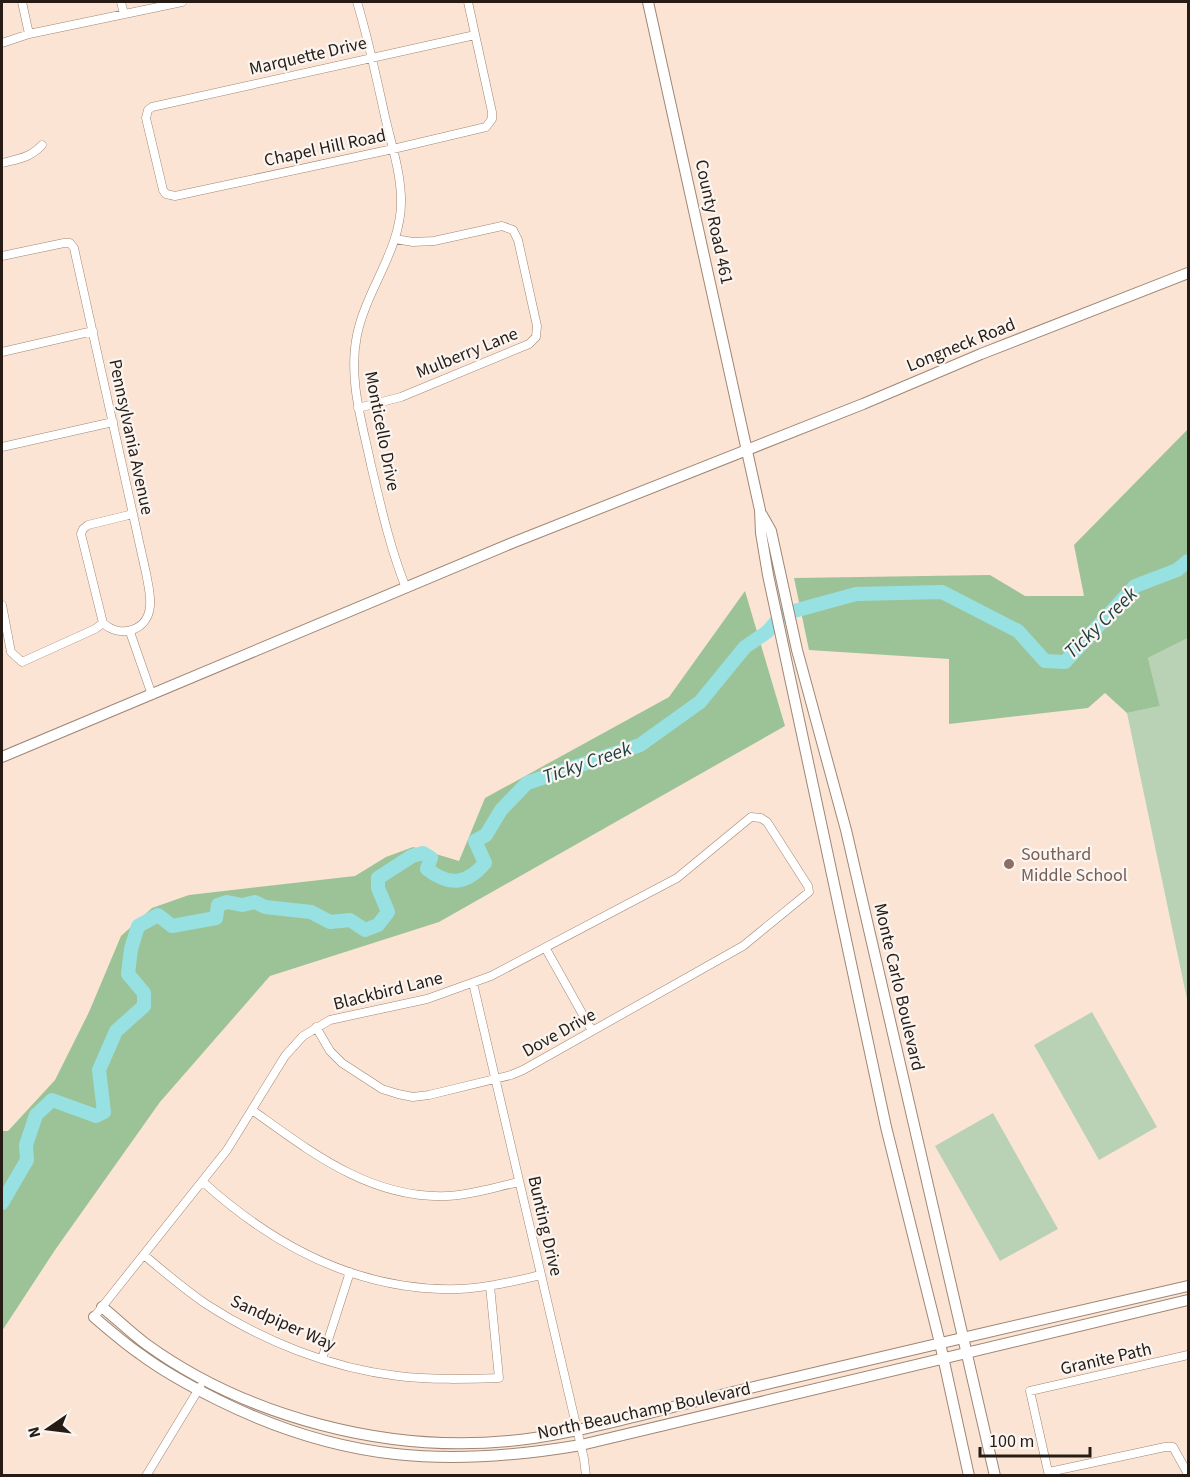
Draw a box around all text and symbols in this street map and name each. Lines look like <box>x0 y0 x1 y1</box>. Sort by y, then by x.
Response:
street label: Marquette Drive <box>247 30 369 82</box>
street label: Chapel Hill Road <box>262 123 388 173</box>
street label: County Road 461 <box>689 157 739 287</box>
street label: Longneck Road <box>903 312 1019 378</box>
street label: Mulberry Lane <box>412 321 522 385</box>
street label: Pennsylvania Avenue <box>102 357 160 517</box>
street label: Monticello Drive <box>358 369 406 493</box>
water label: Ticky Creek <box>1058 580 1144 665</box>
water label: Ticky Creek <box>539 735 636 791</box>
place label: Southard Middle School <box>1021 842 1127 888</box>
marker: Southard Middle School <box>1002 857 1016 871</box>
street label: Monte Carlo Boulevard <box>868 901 930 1073</box>
street label: Blackbird Lane <box>331 965 445 1017</box>
street label: Dove Drive <box>518 1002 600 1063</box>
street label: Bunting Drive <box>521 1173 569 1279</box>
street label: Sandpiper Way <box>226 1289 340 1358</box>
street label: Granite Path <box>1058 1336 1154 1382</box>
street label: North Beauchamp Boulevard <box>535 1376 753 1446</box>
north arrow <box>18 1399 78 1459</box>
scale bar <box>980 1420 1090 1458</box>
text: N <box>22 1425 46 1440</box>
text: 100 m <box>989 1429 1034 1454</box>

